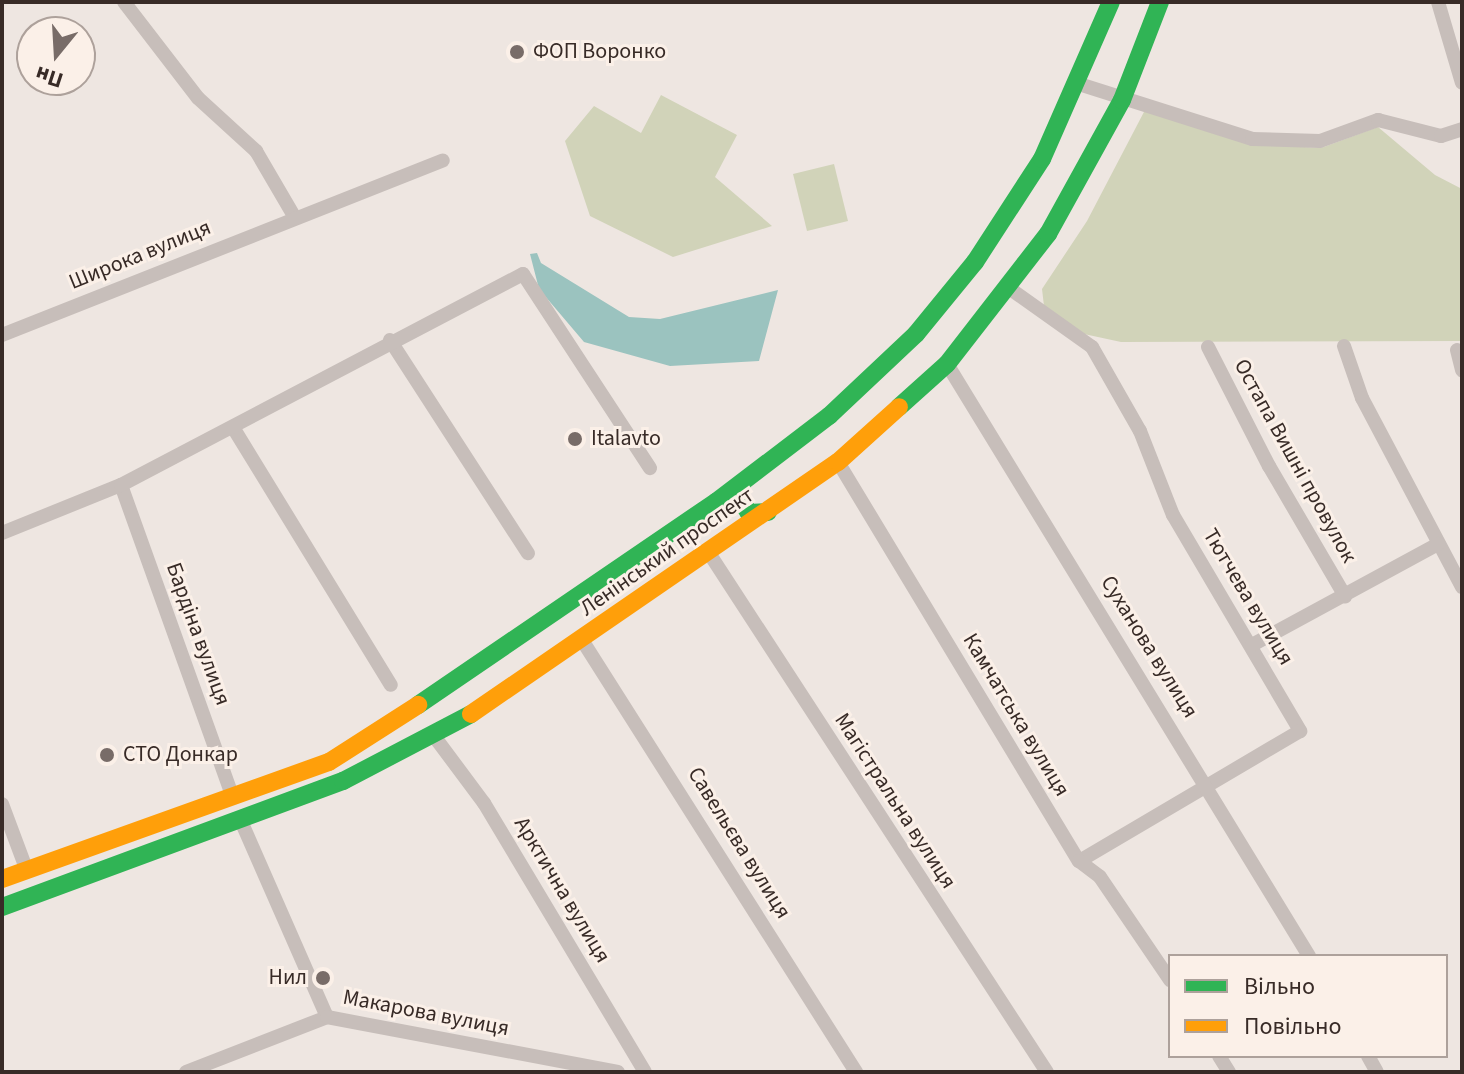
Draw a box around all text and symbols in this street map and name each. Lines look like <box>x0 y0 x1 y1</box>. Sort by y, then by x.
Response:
north arrow <box>16 16 96 96</box>
place label: ФОП Воронко <box>533 39 666 65</box>
marker: ФОП Воронко <box>508 43 526 61</box>
text: Пн <box>31 57 67 96</box>
street label: Широка вулиця <box>65 214 215 296</box>
street label: Остапа Вишні провулок <box>1228 355 1362 567</box>
place label: Italavto <box>591 426 661 452</box>
marker: Italavto <box>566 430 584 448</box>
street label: Ленінський проспект <box>575 482 759 622</box>
street label: Тютчева вулиця <box>1197 524 1299 670</box>
street label: Бардіна вулиця <box>160 559 236 709</box>
street label: Суханова вулиця <box>1095 571 1203 723</box>
street label: Камчатська вулиця <box>957 629 1075 801</box>
street label: Магістральна вулиця <box>828 708 962 894</box>
place label: СТО Донкар <box>123 742 238 768</box>
marker: СТО Донкар <box>98 746 116 764</box>
street label: Савельєва вулиця <box>682 762 796 924</box>
street label: Арктична вулиця <box>508 812 616 968</box>
legend <box>1168 954 1448 1058</box>
place label: Нил <box>269 965 307 991</box>
marker: Нил <box>314 969 332 987</box>
text: Вільно <box>1244 969 1315 1004</box>
street label: Макарова вулиця <box>341 984 511 1042</box>
text: Повільно <box>1244 1009 1342 1044</box>

